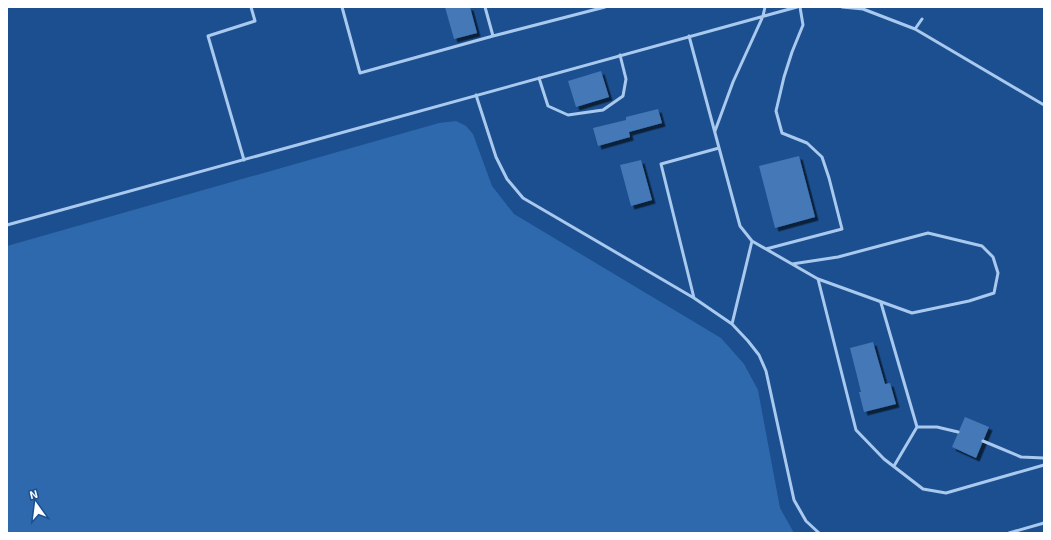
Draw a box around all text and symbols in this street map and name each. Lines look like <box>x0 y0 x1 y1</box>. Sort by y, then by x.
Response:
north arrow <box>16 484 56 524</box>
text: N <box>28 487 39 501</box>

